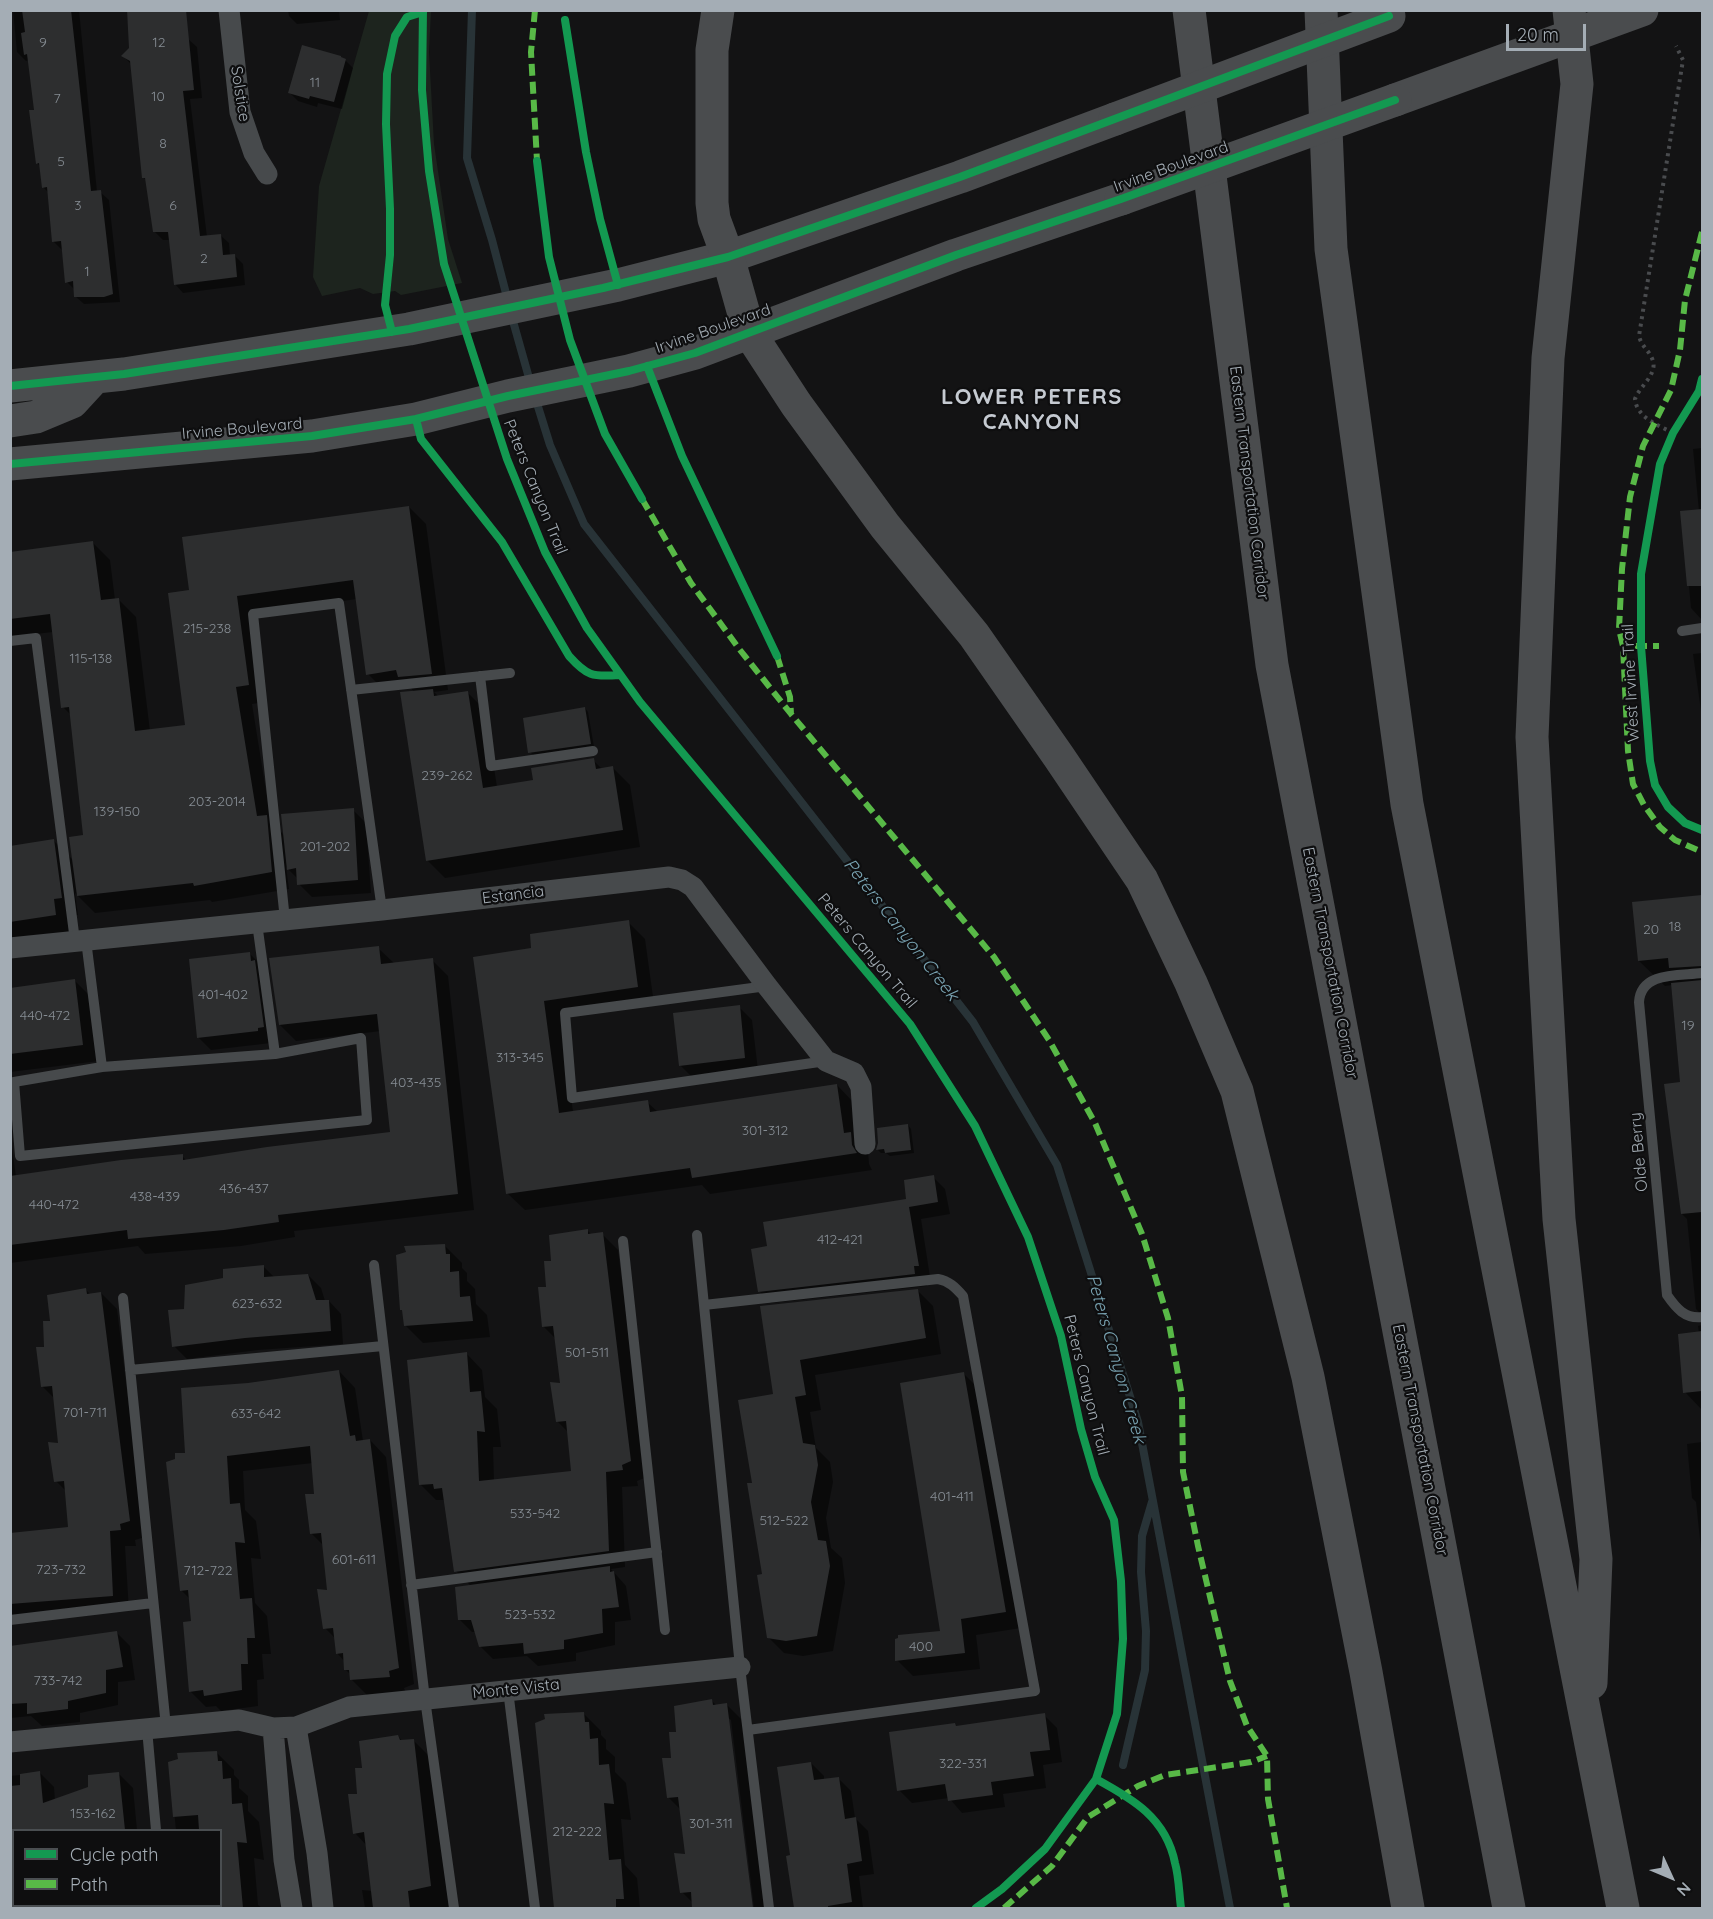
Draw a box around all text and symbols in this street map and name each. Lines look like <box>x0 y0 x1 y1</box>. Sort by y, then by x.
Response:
scale bar <box>1509 12 1588 50</box>
text: 20 m <box>1517 23 1559 46</box>
house number: 9 <box>39 35 47 51</box>
house number: 12 <box>153 35 165 51</box>
street label: Solstice <box>226 65 254 123</box>
house number: 11 <box>310 75 320 91</box>
house number: 10 <box>151 89 165 105</box>
house number: 7 <box>53 91 61 107</box>
house number: 8 <box>159 136 167 152</box>
street label: Irvine Boulevard <box>1111 137 1231 197</box>
house number: 5 <box>57 154 65 170</box>
house number: 3 <box>74 198 82 214</box>
house number: 6 <box>169 198 177 214</box>
house number: 2 <box>200 251 208 267</box>
house number: 1 <box>84 264 90 280</box>
street label: Irvine Boulevard <box>653 300 773 358</box>
street label: Eastern Transportation Corridor <box>1225 365 1273 601</box>
district label: LOWER PETERS CANYON <box>941 384 1123 436</box>
street label: Irvine Boulevard <box>181 414 303 444</box>
street label: Peters Canyon Trail <box>499 417 571 557</box>
house number: 215-238 <box>183 621 231 637</box>
street label: West Irvine Trail <box>1618 623 1644 743</box>
house number: 115-138 <box>70 651 112 667</box>
house number: 239-262 <box>421 768 473 784</box>
house number: 203-2014 <box>188 794 246 810</box>
house number: 139-150 <box>94 804 140 820</box>
house number: 201-202 <box>300 839 350 855</box>
street label: Eastern Transportation Corridor <box>1298 845 1362 1081</box>
water label: Peters Canyon Creek <box>839 855 963 1005</box>
street label: Estancia <box>481 882 545 908</box>
street label: Peters Canyon Trail <box>813 890 921 1012</box>
house number: 18 <box>1669 919 1681 935</box>
house number: 20 <box>1643 922 1659 938</box>
house number: 401-402 <box>198 987 248 1003</box>
house number: 440-472 <box>20 1008 70 1024</box>
house number: 19 <box>1682 1018 1694 1034</box>
house number: 313-345 <box>496 1050 544 1066</box>
house number: 403-435 <box>391 1075 441 1091</box>
street label: Olde Berry <box>1626 1111 1652 1193</box>
house number: 301-312 <box>742 1123 788 1139</box>
house number: 436-437 <box>219 1181 269 1197</box>
house number: 438-439 <box>130 1189 180 1205</box>
house number: 440-472 <box>29 1197 79 1213</box>
house number: 412-421 <box>817 1232 863 1248</box>
water label: Peters Canyon Creek <box>1082 1272 1150 1446</box>
house number: 623-632 <box>232 1296 282 1312</box>
street label: Peters Canyon Trail <box>1059 1313 1113 1457</box>
street label: Eastern Transportation Corridor <box>1388 1322 1452 1558</box>
house number: 501-511 <box>565 1345 609 1361</box>
house number: 701-711 <box>63 1405 107 1421</box>
house number: 633-642 <box>231 1406 281 1422</box>
house number: 401-411 <box>930 1489 974 1505</box>
house number: 533-542 <box>510 1506 560 1522</box>
house number: 512-522 <box>759 1513 809 1529</box>
house number: 601-611 <box>332 1552 376 1568</box>
house number: 723-732 <box>36 1562 86 1578</box>
house number: 712-722 <box>184 1563 232 1579</box>
house number: 523-532 <box>505 1607 555 1623</box>
house number: 400 <box>909 1639 933 1655</box>
house number: 733-742 <box>33 1673 83 1689</box>
street label: Monte Vista <box>471 1675 561 1703</box>
house number: 322-331 <box>939 1756 987 1772</box>
house number: 153-162 <box>70 1806 116 1822</box>
house number: 301-311 <box>689 1816 733 1832</box>
house number: 212-222 <box>552 1824 602 1840</box>
legend <box>12 1829 222 1907</box>
text: Cycle path <box>70 1843 158 1866</box>
north arrow <box>1641 1847 1701 1907</box>
text: Path <box>70 1873 108 1896</box>
text: N <box>1673 1878 1695 1901</box>

